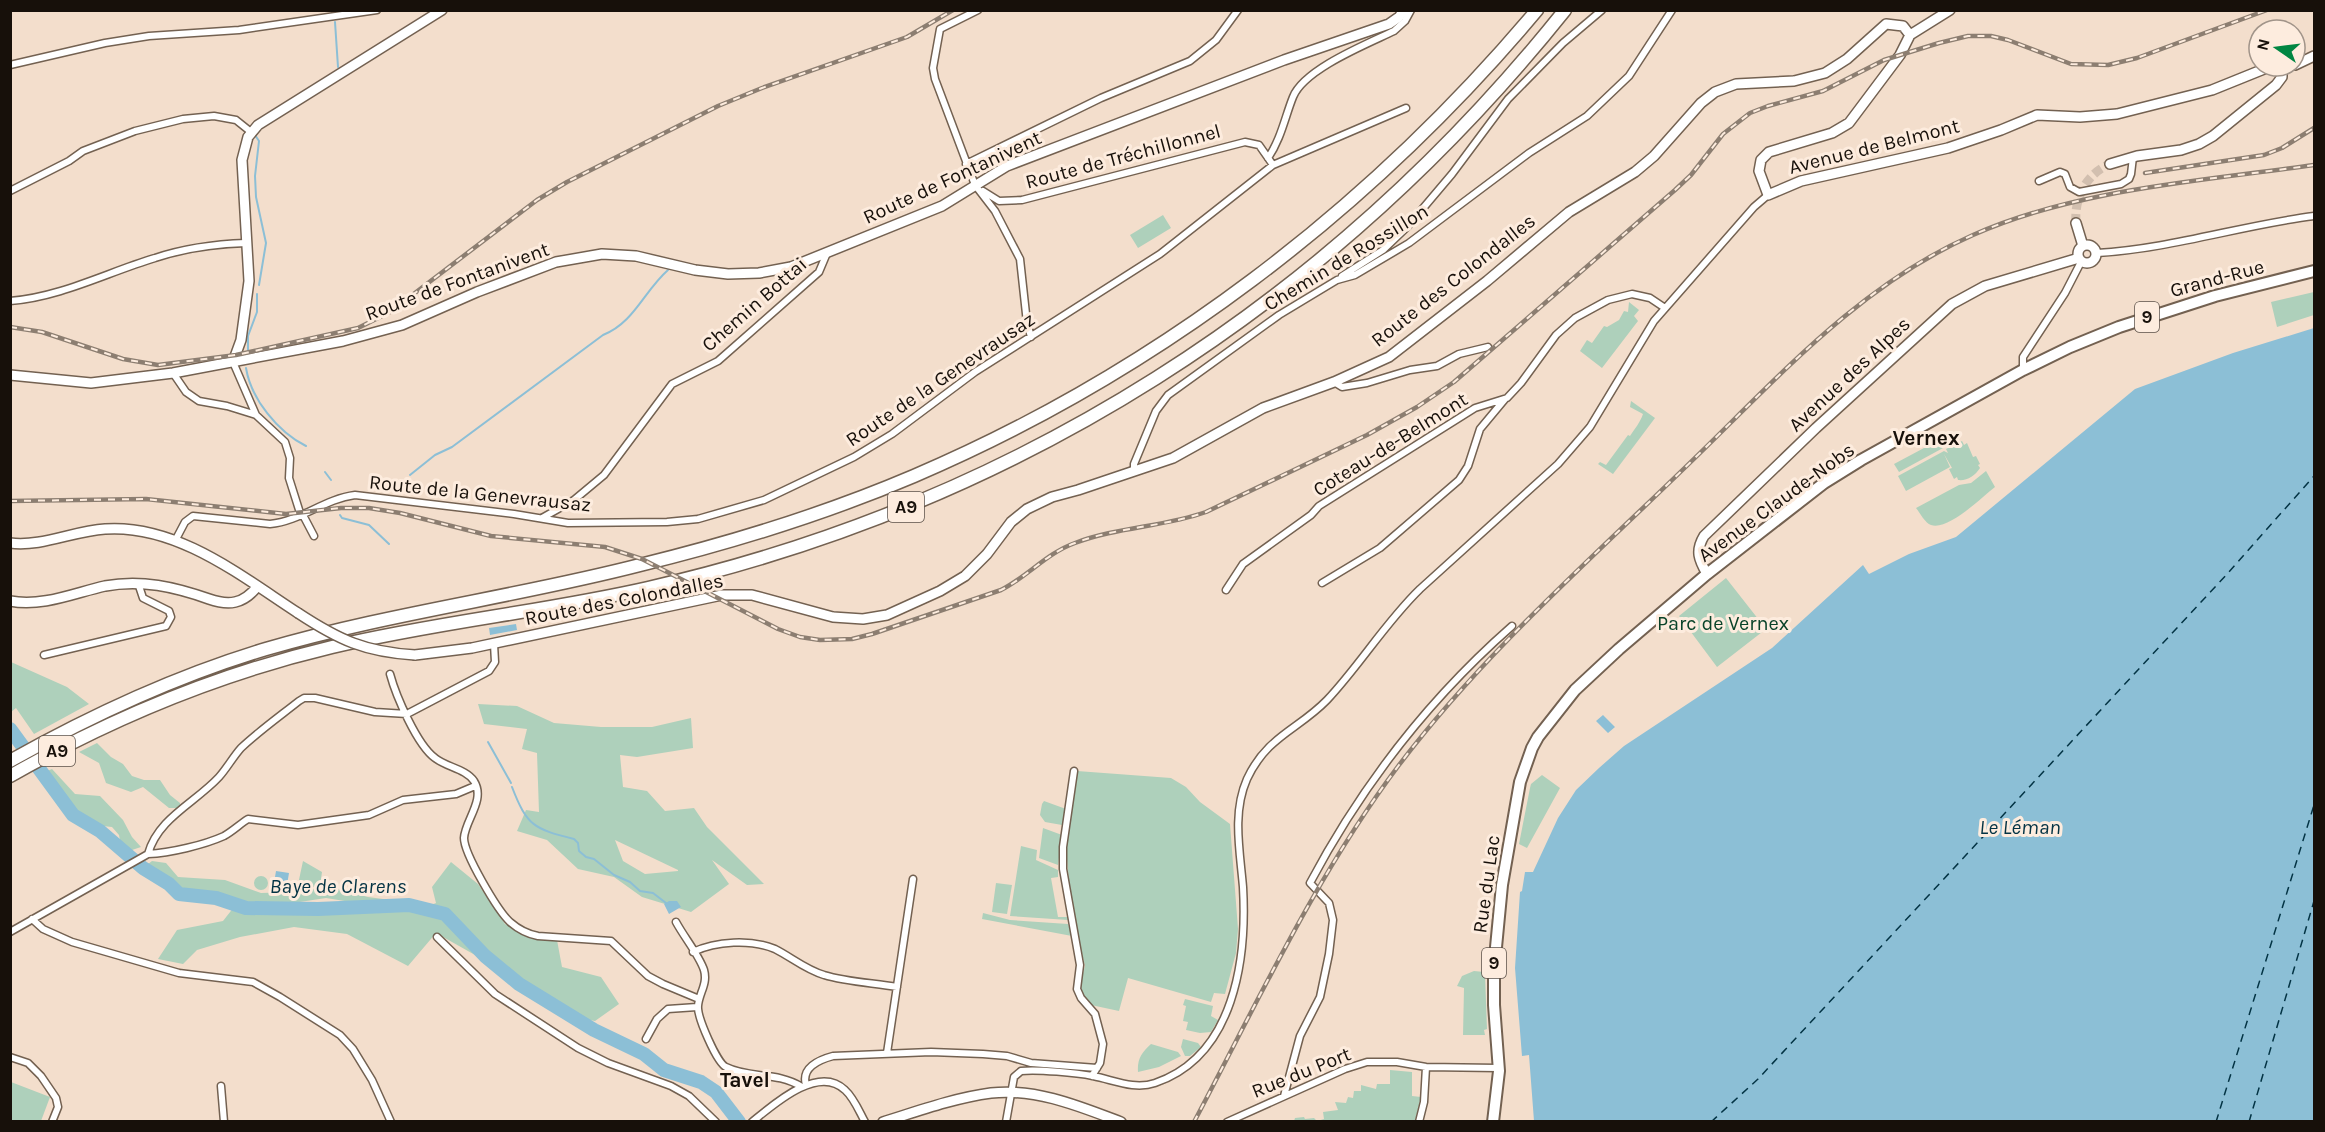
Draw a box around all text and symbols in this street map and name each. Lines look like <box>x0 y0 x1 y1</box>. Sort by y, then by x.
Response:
north arrow <box>2247 18 2307 78</box>
text: N <box>2252 37 2274 52</box>
street label: Avenue de Belmont <box>1786 114 1962 179</box>
street label: Route de Tréchillonnel <box>1023 119 1223 194</box>
street label: Route de Fontanivent <box>859 126 1045 229</box>
street label: Chemin de Rossillon <box>1260 199 1432 316</box>
street label: Route des Colondalles <box>1367 209 1540 352</box>
street label: Route de Fontanivent <box>362 237 553 325</box>
street label: Chemin Bottai <box>697 253 811 356</box>
street label: Grand-Rue <box>2167 255 2267 302</box>
road number: 9 <box>2135 302 2159 332</box>
street label: Route de la Genevrausaz <box>841 308 1039 451</box>
street label: Avenue des Alpes <box>1784 312 1915 436</box>
street label: Coteau-de-Belmont <box>1309 387 1472 501</box>
district label: Vernex <box>1892 426 1960 450</box>
street label: Avenue Claude-Nobs <box>1694 438 1859 567</box>
street label: Route de la Genevrausaz <box>368 470 592 517</box>
road number: A9 <box>888 492 924 522</box>
street label: Route des Colondalles <box>523 569 725 630</box>
park label: Parc de Vernex <box>1657 612 1789 635</box>
road number: A9 <box>39 736 75 766</box>
water label: Le Léman <box>1979 815 2061 839</box>
street label: Rue du Lac <box>1468 834 1505 935</box>
water label: Baye de Clarens <box>270 874 407 898</box>
road number: 9 <box>1482 948 1506 978</box>
street label: Rue du Port <box>1248 1042 1355 1103</box>
district label: Tavel <box>720 1068 770 1092</box>

